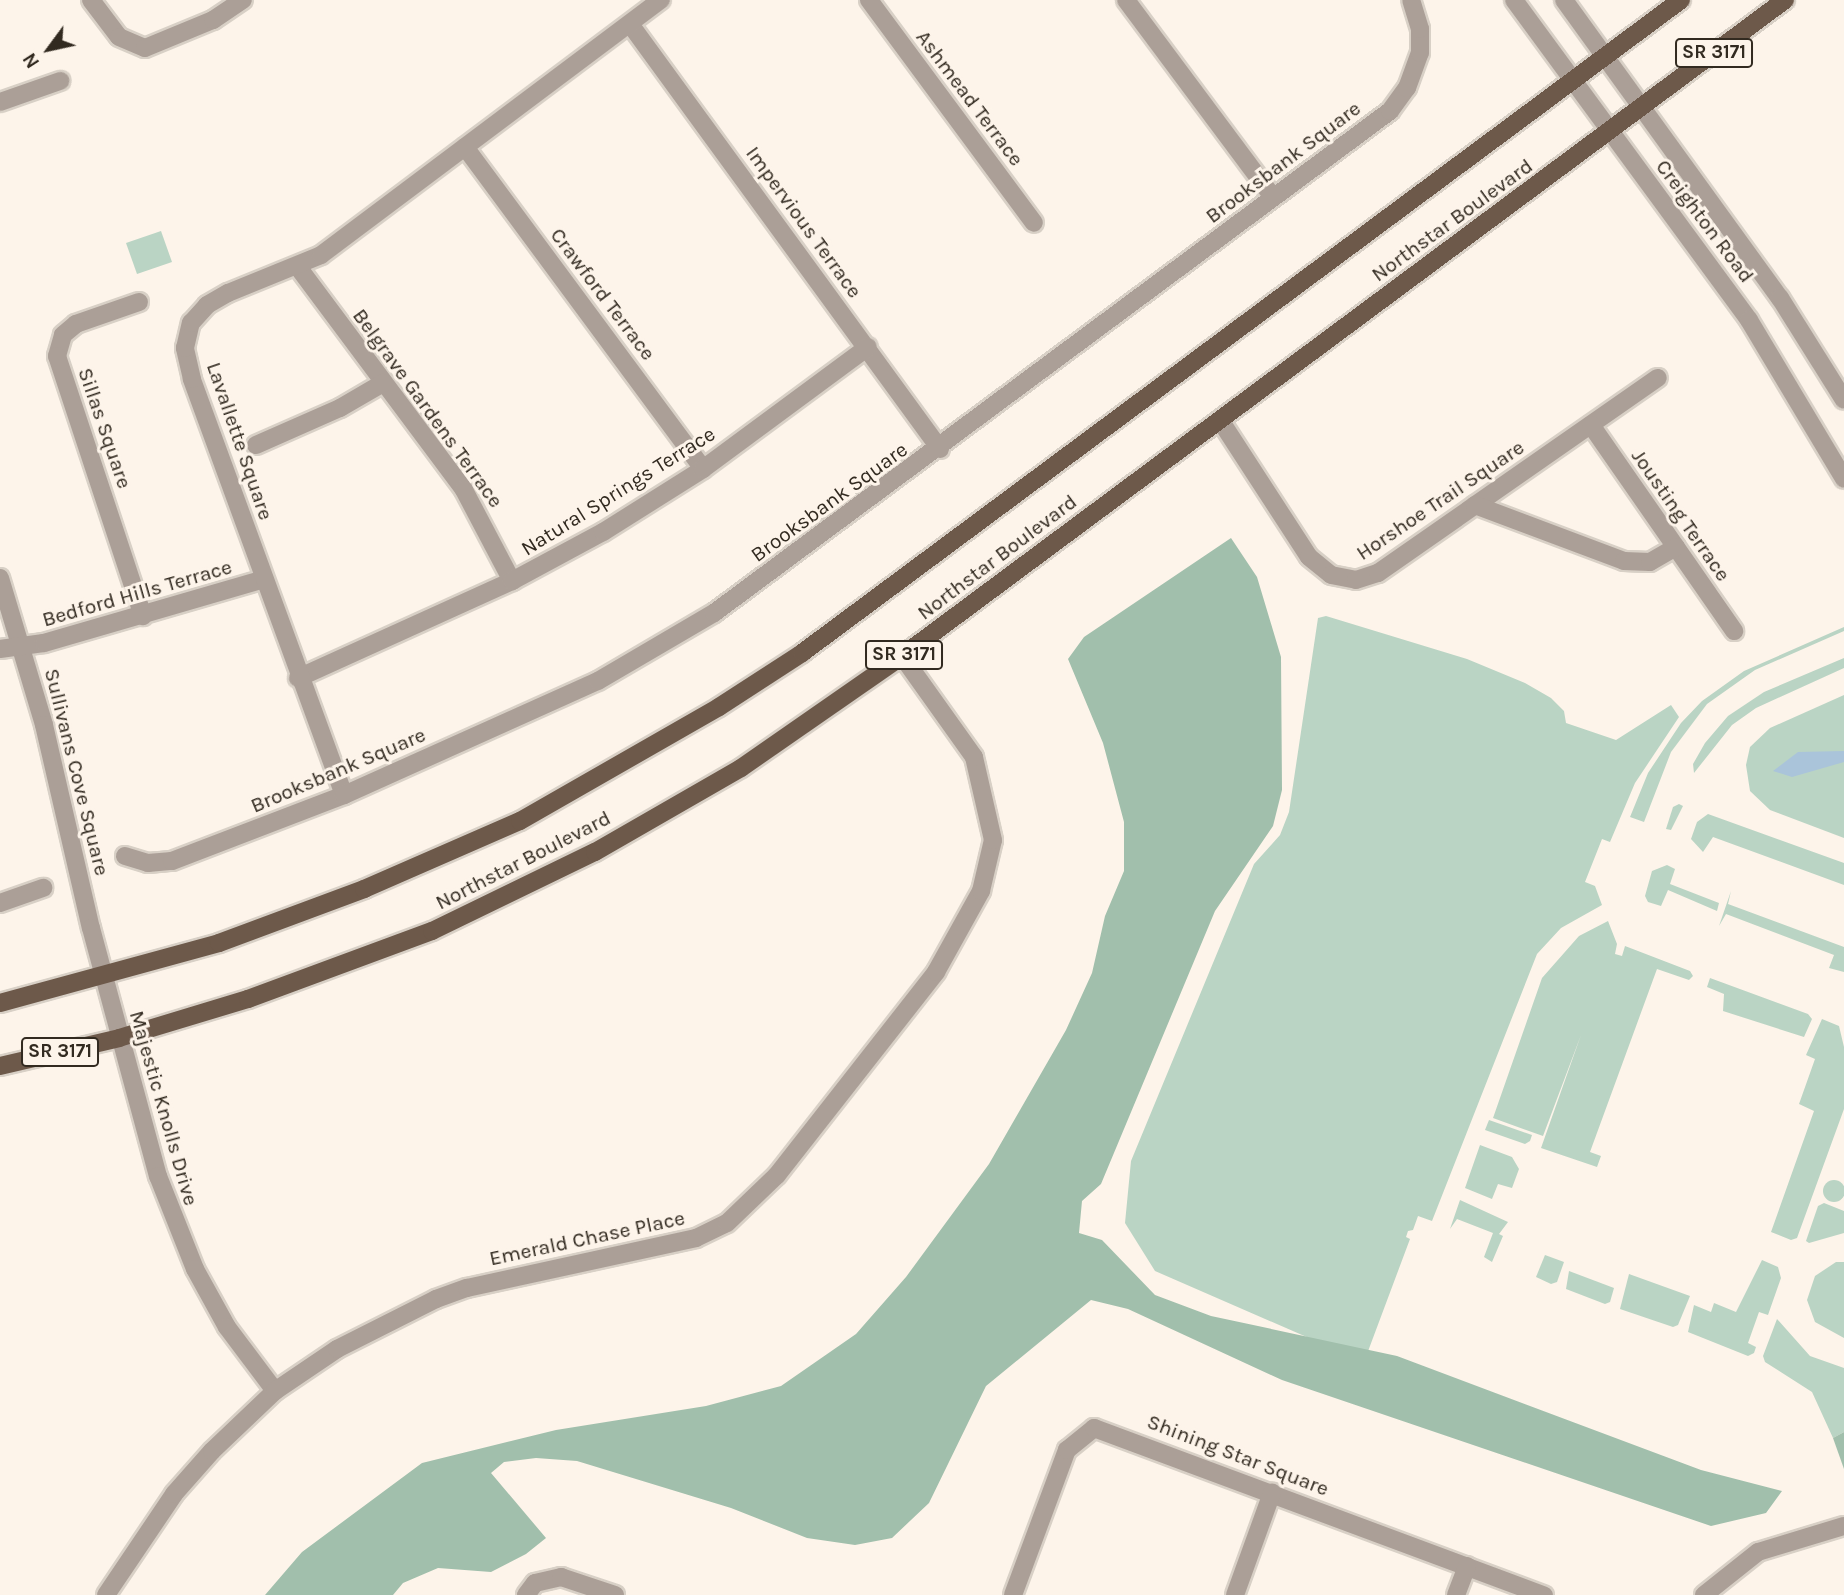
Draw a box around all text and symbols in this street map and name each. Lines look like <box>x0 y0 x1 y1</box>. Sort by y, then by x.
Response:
north arrow <box>14 14 84 84</box>
street label: Ashmead Terrace <box>911 25 1029 171</box>
road number: SR 3171 <box>1674 38 1754 68</box>
text: N <box>18 49 44 72</box>
street label: Brooksbank Square <box>1201 95 1365 229</box>
street label: Impervious Terrace <box>741 141 867 303</box>
street label: Northstar Boulevard <box>1366 153 1538 287</box>
street label: Creighton Road <box>1651 155 1759 287</box>
street label: Crawford Terrace <box>545 223 661 365</box>
street label: Belgrave Gardens Terrace <box>347 304 509 512</box>
street label: Lavallette Square <box>201 359 279 523</box>
street label: Sillas Square <box>73 364 137 492</box>
street label: Natural Springs Terrace <box>516 421 720 561</box>
street label: Horshoe Trail Square <box>1351 434 1529 566</box>
street label: Brooksbank Square <box>746 437 912 567</box>
street label: Jousting Terrace <box>1626 444 1736 586</box>
street label: Northstar Boulevard <box>912 489 1082 625</box>
street label: Bedford Hills Terrace <box>39 554 235 632</box>
road number: SR 3171 <box>864 640 944 670</box>
street label: Sullivans Cove Square <box>39 666 115 878</box>
street label: Brooksbank Square <box>247 722 429 818</box>
street label: Northstar Boulevard <box>431 805 615 915</box>
street label: Majestic Knolls Drive <box>124 1008 204 1208</box>
road number: SR 3171 <box>20 1036 100 1068</box>
street label: Emerald Chase Place <box>487 1205 687 1271</box>
street label: Shining Star Square <box>1144 1409 1332 1501</box>

